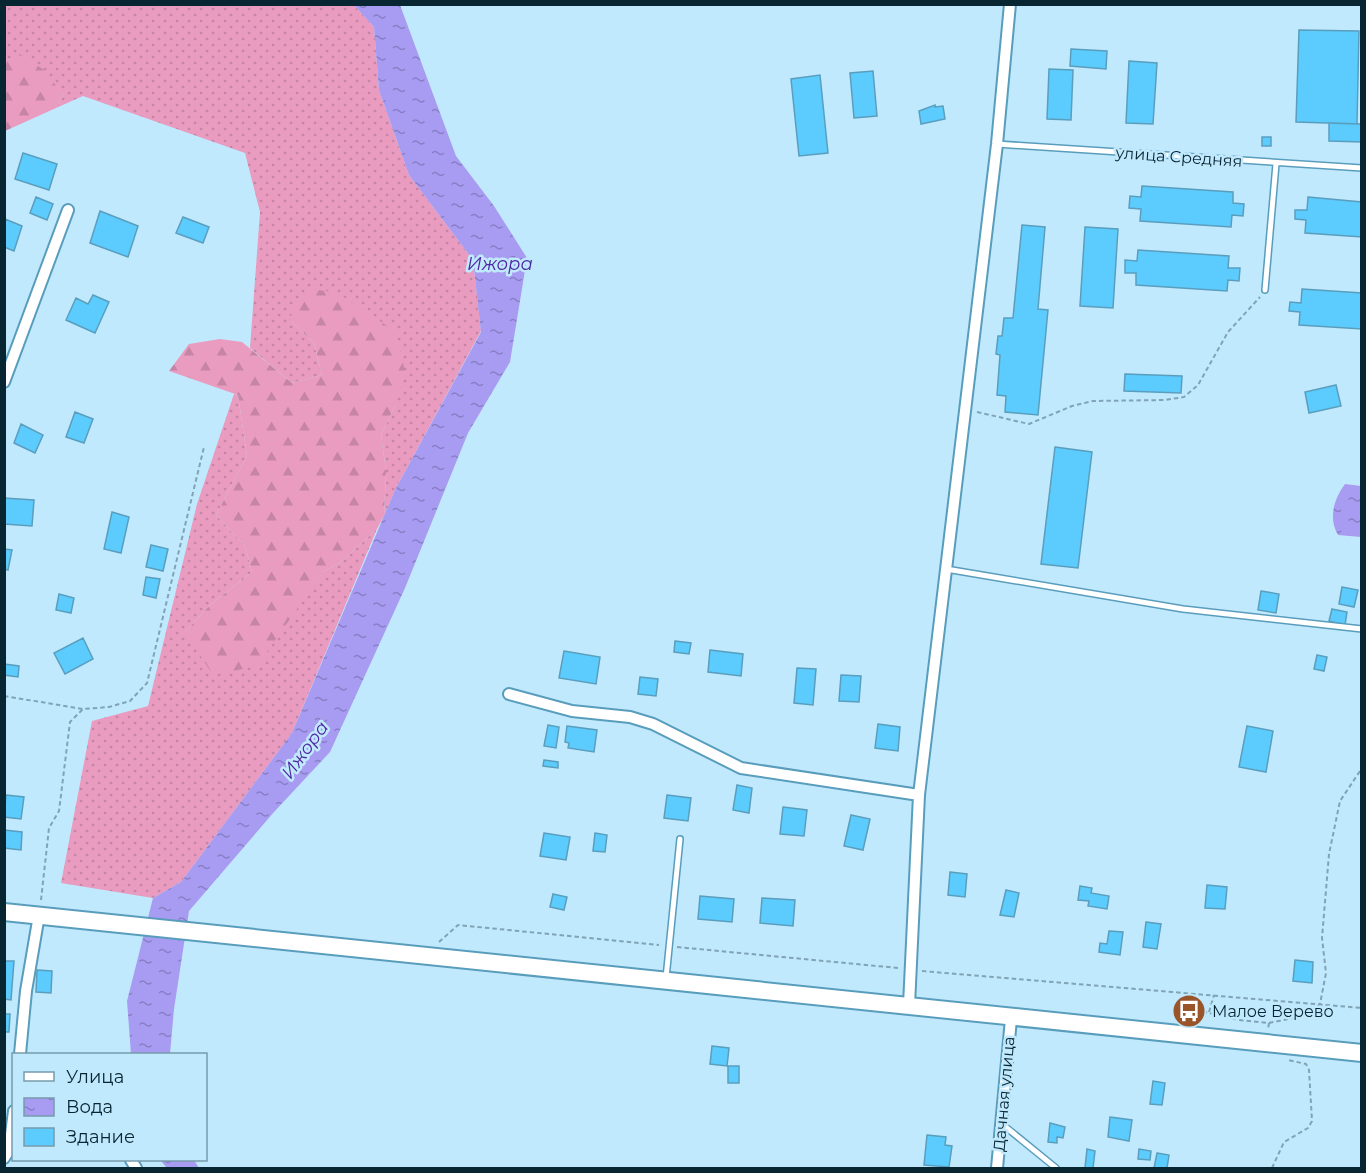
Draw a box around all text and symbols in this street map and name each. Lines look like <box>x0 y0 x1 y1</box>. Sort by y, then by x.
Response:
street label: улица Средняя <box>1114 143 1243 171</box>
water label: Ижора <box>467 253 533 275</box>
water label: Ижора <box>277 717 333 783</box>
bus stop icon: Малое Верево <box>1171 993 1207 1029</box>
place label: Малое Верево <box>1212 1002 1334 1021</box>
street label: Дачная улица <box>989 1036 1019 1152</box>
legend <box>12 1053 207 1161</box>
text: Улица <box>66 1066 124 1088</box>
text: Вода <box>66 1096 113 1118</box>
text: Здание <box>66 1126 135 1148</box>

